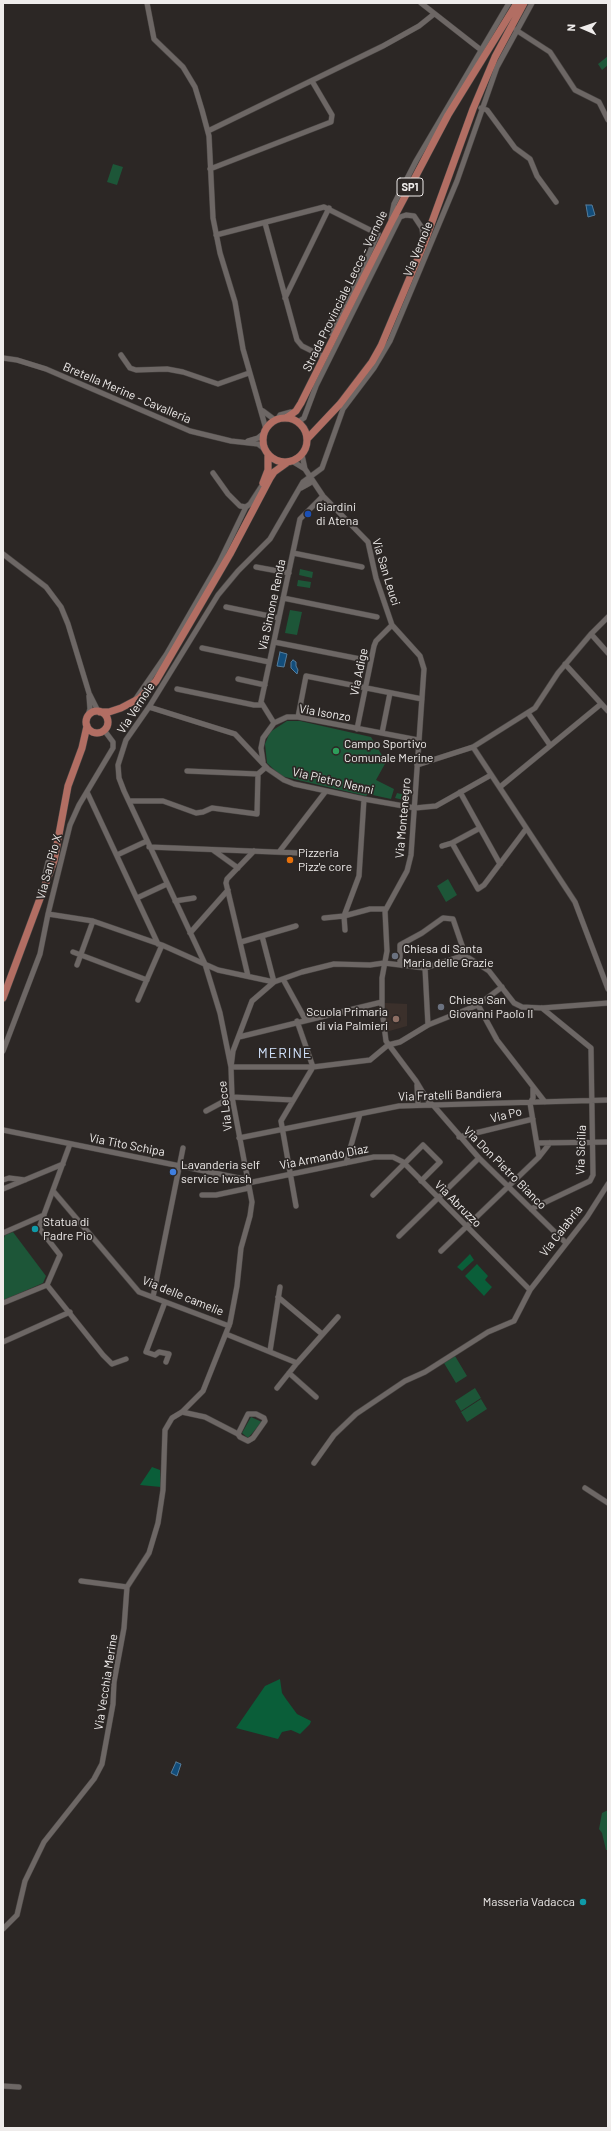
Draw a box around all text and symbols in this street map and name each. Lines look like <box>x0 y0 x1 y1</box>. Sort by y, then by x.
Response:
north arrow <box>563 8 603 48</box>
text: N <box>564 24 577 31</box>
road number: SP1 <box>397 178 423 196</box>
street label: Strada Provinciale Lecce - Vernole <box>300 208 390 374</box>
street label: Via Vernole <box>400 219 436 279</box>
street label: Bretella Merine - Cavalleria <box>61 359 193 427</box>
place label: Giardini di Atena <box>316 500 358 528</box>
marker: Giardini di Atena <box>303 509 313 519</box>
street label: Via San Leuci <box>369 537 403 607</box>
street label: Via Simone Renda <box>255 558 289 652</box>
street label: Via Adige <box>347 647 371 697</box>
street label: Via Vernole <box>114 680 158 736</box>
street label: Via Isonzo <box>298 701 352 725</box>
place label: Campo Sportivo Comunale Merine <box>344 737 434 765</box>
marker: Campo Sportivo Comunale Merine <box>331 746 341 756</box>
street label: Via Pietro Nenni <box>291 765 375 797</box>
street label: Via Montenegro <box>392 777 414 859</box>
street label: Via San Pio X <box>33 833 65 901</box>
place label: Pizzeria Pizz'e core <box>298 846 352 874</box>
marker: Pizzeria Pizz'e core <box>285 855 295 865</box>
place label: Chiesa di Santa Maria delle Grazie <box>403 942 494 970</box>
marker: Chiesa di Santa Maria delle Grazie <box>390 951 400 961</box>
place label: Chiesa San Giovanni Paolo II <box>449 993 533 1021</box>
marker: Chiesa San Giovanni Paolo II <box>436 1002 446 1012</box>
place label: Scuola Primaria di via Palmieri <box>306 1005 388 1033</box>
marker: Scuola Primaria di via Palmieri <box>391 1014 401 1024</box>
district label: MERINE <box>258 1045 312 1061</box>
street label: Via Lecce <box>215 1080 235 1132</box>
street label: Via Fratelli Bandiera <box>398 1086 502 1104</box>
street label: Via Po <box>489 1104 523 1126</box>
street label: Via Don Pietro Bianco <box>461 1124 549 1212</box>
street label: Via Sicilia <box>573 1125 589 1175</box>
street label: Via Tito Schipa <box>88 1131 166 1159</box>
street label: Via Armando Diaz <box>278 1141 370 1173</box>
place label: Lavanderia self service Iwash <box>181 1158 260 1186</box>
marker: Lavanderia self service Iwash <box>168 1167 178 1177</box>
street label: Via Abruzzo <box>432 1178 484 1230</box>
street label: Via Calabria <box>537 1203 585 1259</box>
place label: Statua di Padre Pio <box>43 1215 93 1243</box>
marker: Statua di Padre Pio <box>30 1224 40 1234</box>
street label: Via delle camelie <box>140 1273 226 1319</box>
street label: Via Vecchia Merine <box>91 1633 121 1731</box>
place label: Masseria Vadacca <box>483 1895 575 1909</box>
marker: Masseria Vadacca <box>578 1897 588 1907</box>

